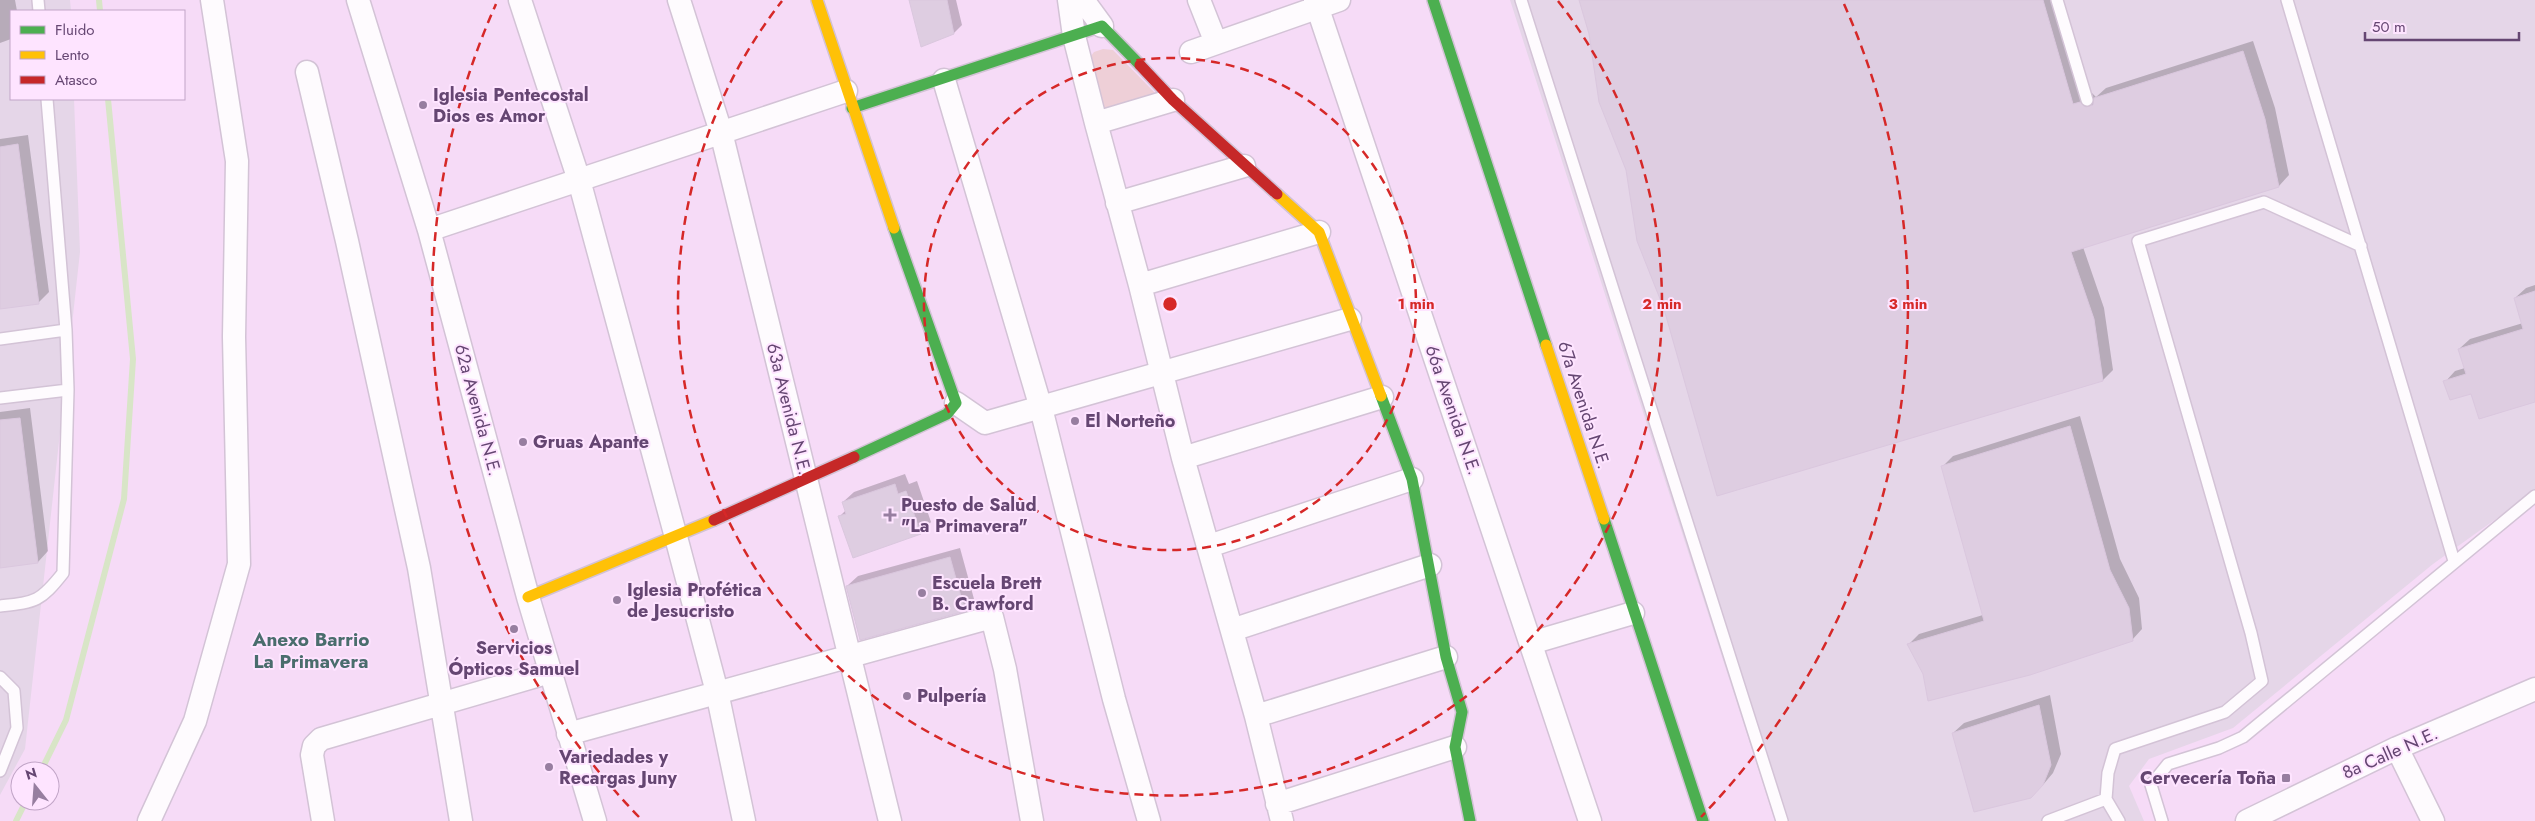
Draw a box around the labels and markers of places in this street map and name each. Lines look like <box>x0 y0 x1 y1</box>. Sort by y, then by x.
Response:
place label: Iglesia Pentecostal Dios es Amor <box>433 82 589 129</box>
marker: Iglesia Pentecostal Dios es Amor <box>417 99 429 111</box>
centre of rings <box>1161 295 1179 313</box>
place label: El Norteño <box>1085 408 1176 434</box>
marker: El Norteño <box>1069 415 1081 427</box>
place label: Gruas Apante <box>533 429 649 455</box>
marker: Gruas Apante <box>517 436 529 448</box>
place label: Puesto de Salud "La Primavera" <box>901 492 1037 539</box>
marker: Puesto de Salud "La Primavera" <box>883 508 897 522</box>
place label: Escuela Brett B. Crawford <box>932 570 1042 617</box>
place label: Iglesia Profética de Jesucristo <box>627 577 762 624</box>
marker: Escuela Brett B. Crawford <box>916 587 928 599</box>
marker: Iglesia Profética de Jesucristo <box>611 594 623 606</box>
marker: Servicios Ópticos Samuel <box>508 623 520 635</box>
place label: Servicios Ópticos Samuel <box>449 635 579 682</box>
place label: Pulpería <box>917 683 987 709</box>
marker: Pulpería <box>901 690 913 702</box>
place label: Variedades y Recargas Juny <box>558 744 678 791</box>
marker: Variedades y Recargas Juny <box>543 761 555 773</box>
place label: Cervecería Toña <box>2140 765 2276 791</box>
marker: Cervecería Toña <box>2280 772 2292 784</box>

